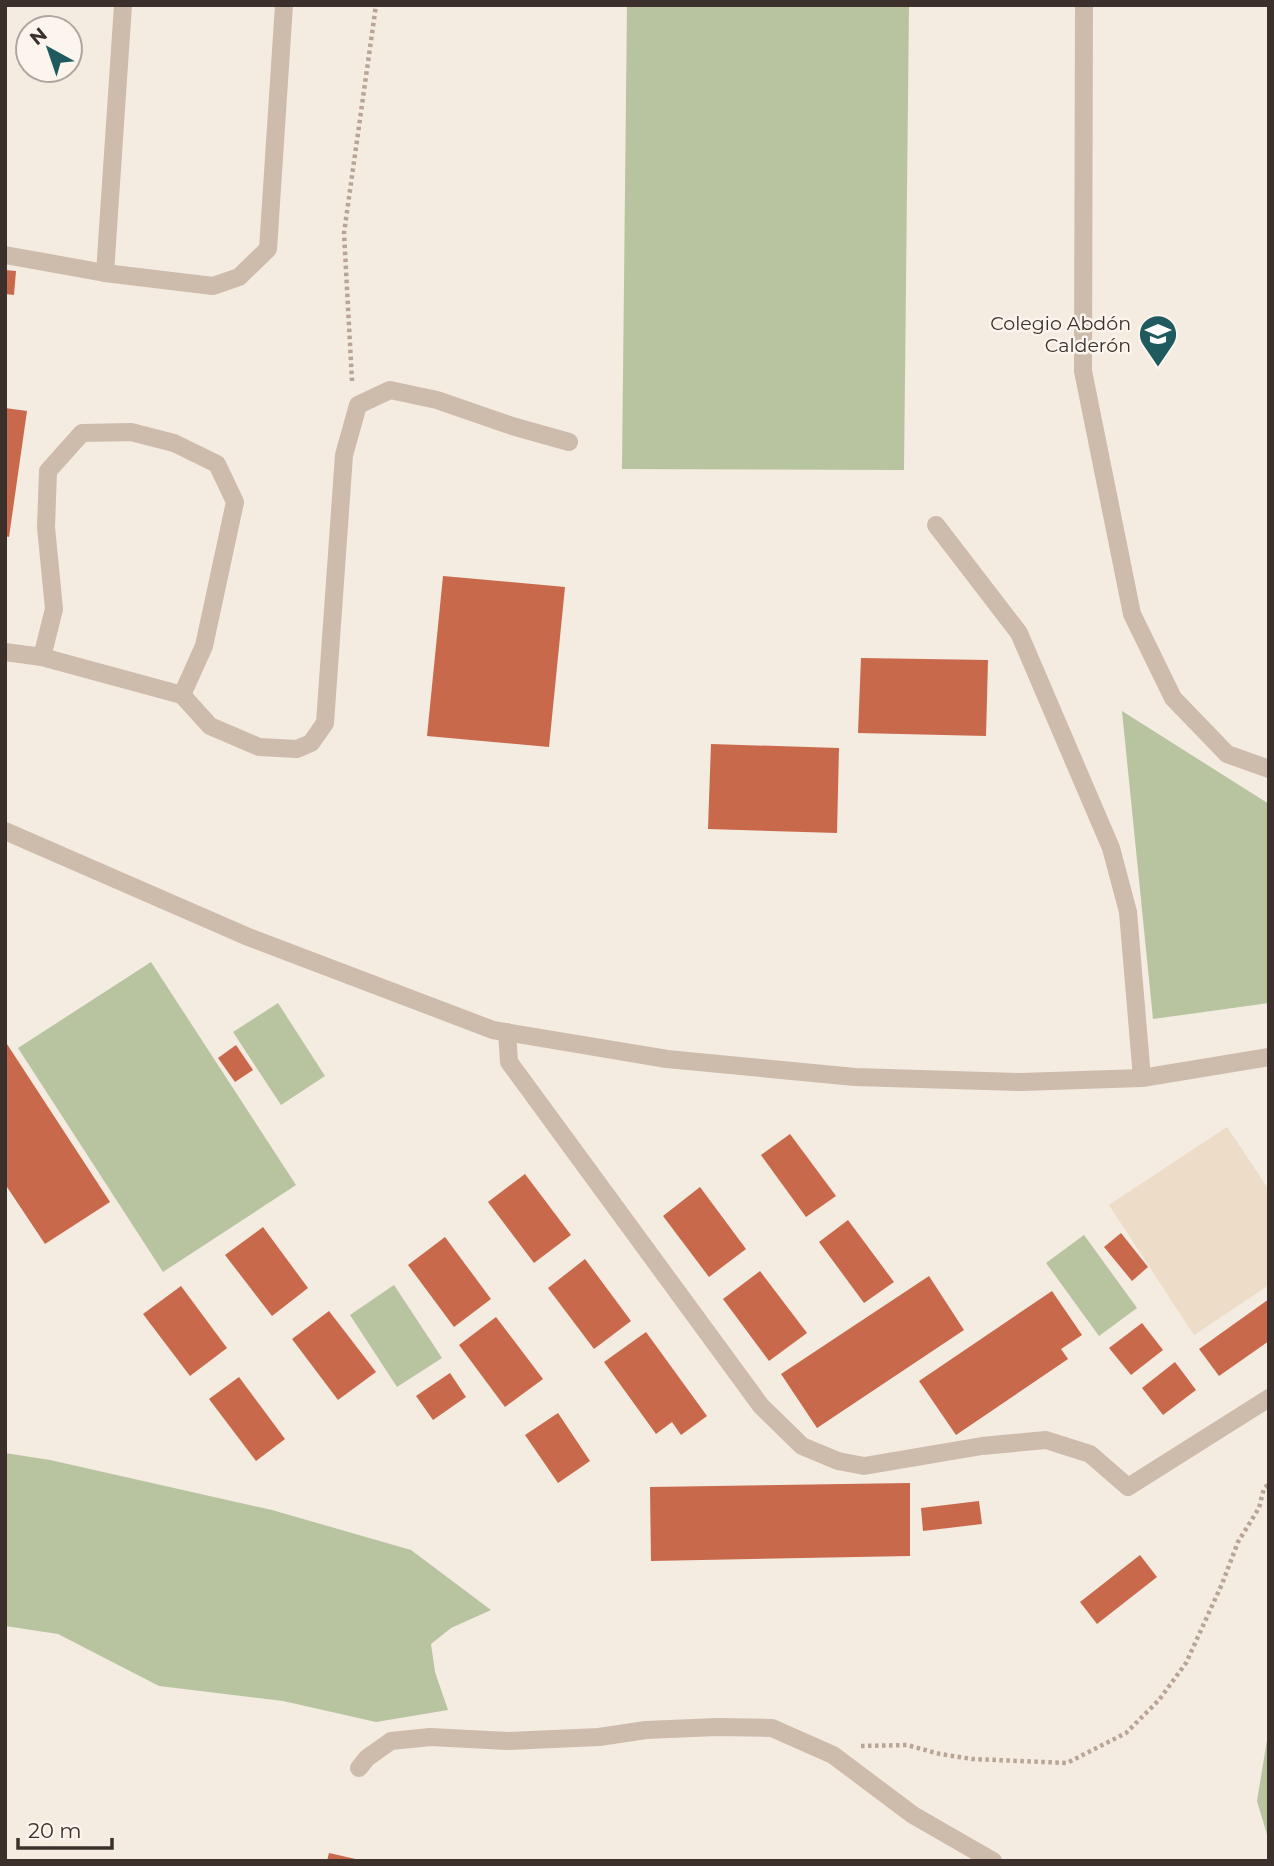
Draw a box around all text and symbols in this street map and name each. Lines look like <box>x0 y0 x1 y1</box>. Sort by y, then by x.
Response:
north arrow <box>14 14 84 84</box>
text: N <box>25 23 52 50</box>
place label: Colegio Abdón Calderón <box>990 312 1131 357</box>
school or university icon: Colegio Abdón Calderón <box>1137 313 1179 368</box>
scale bar <box>18 1806 112 1850</box>
text: 20 m <box>28 1818 82 1843</box>

